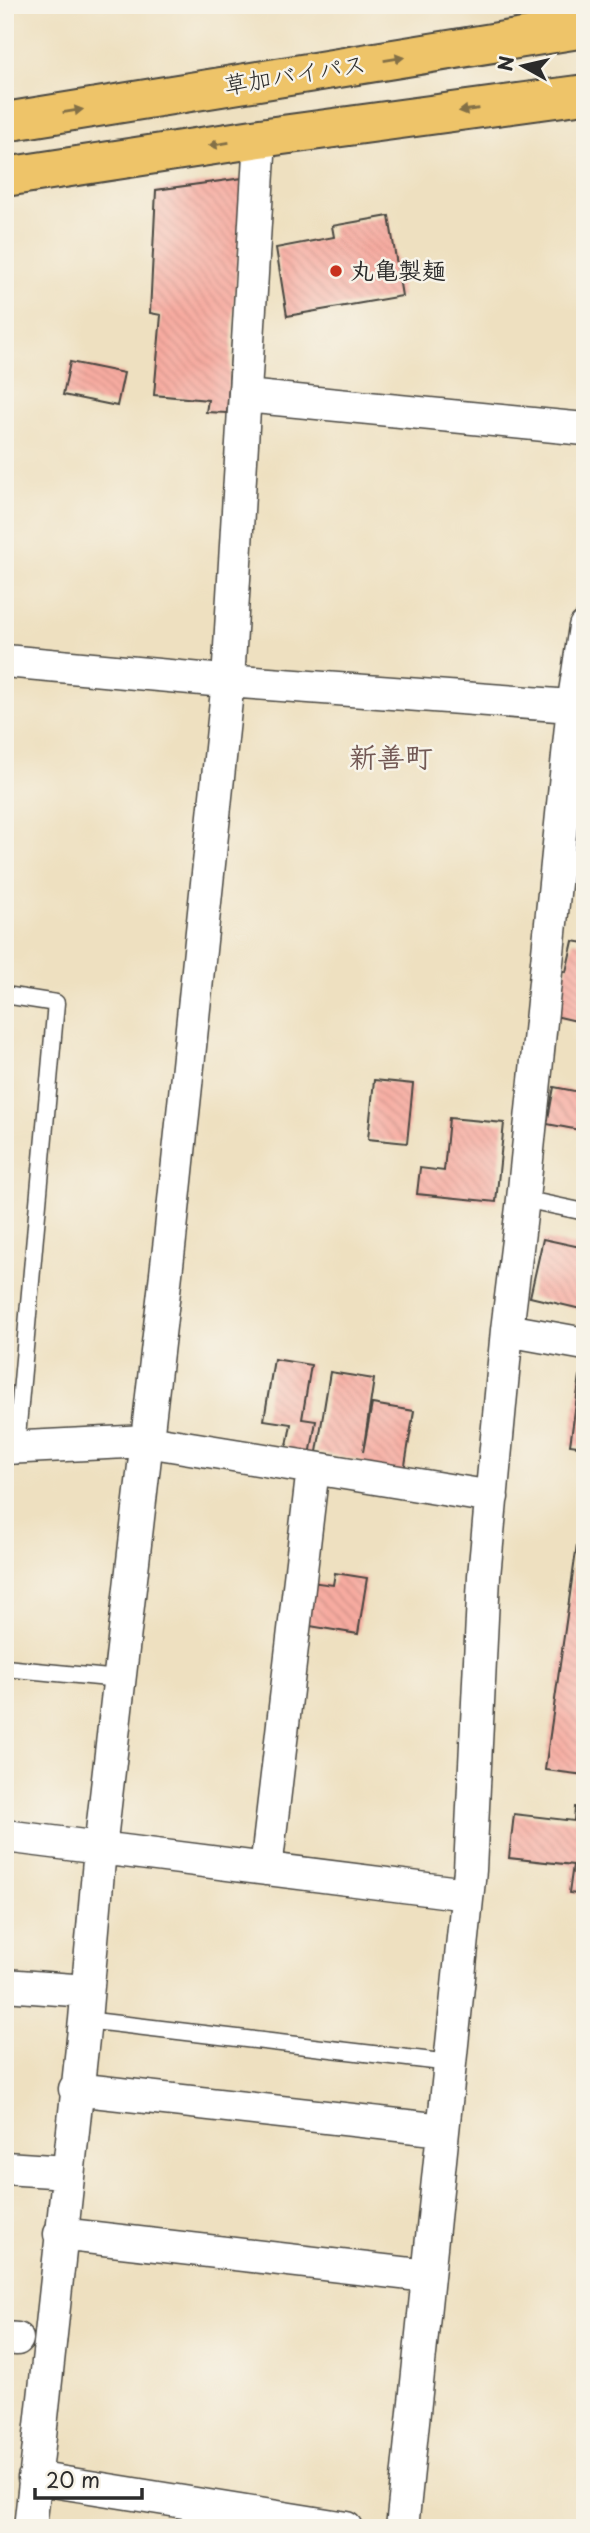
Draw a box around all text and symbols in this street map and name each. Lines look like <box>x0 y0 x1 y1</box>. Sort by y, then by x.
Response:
north arrow <box>489 32 558 102</box>
street label: 草加バイパス <box>221 44 368 102</box>
one-way arrow <box>383 53 405 64</box>
text: N <box>490 54 520 73</box>
one-way arrow <box>62 105 84 116</box>
one-way arrow <box>457 105 479 116</box>
one-way arrow <box>208 139 230 150</box>
place label: 丸亀製麺 <box>350 251 446 287</box>
marker: 丸亀製麺 <box>328 263 344 279</box>
district label: 新善町 <box>349 734 433 777</box>
scale bar <box>35 2456 142 2500</box>
text: 20 m <box>46 2463 100 2495</box>

